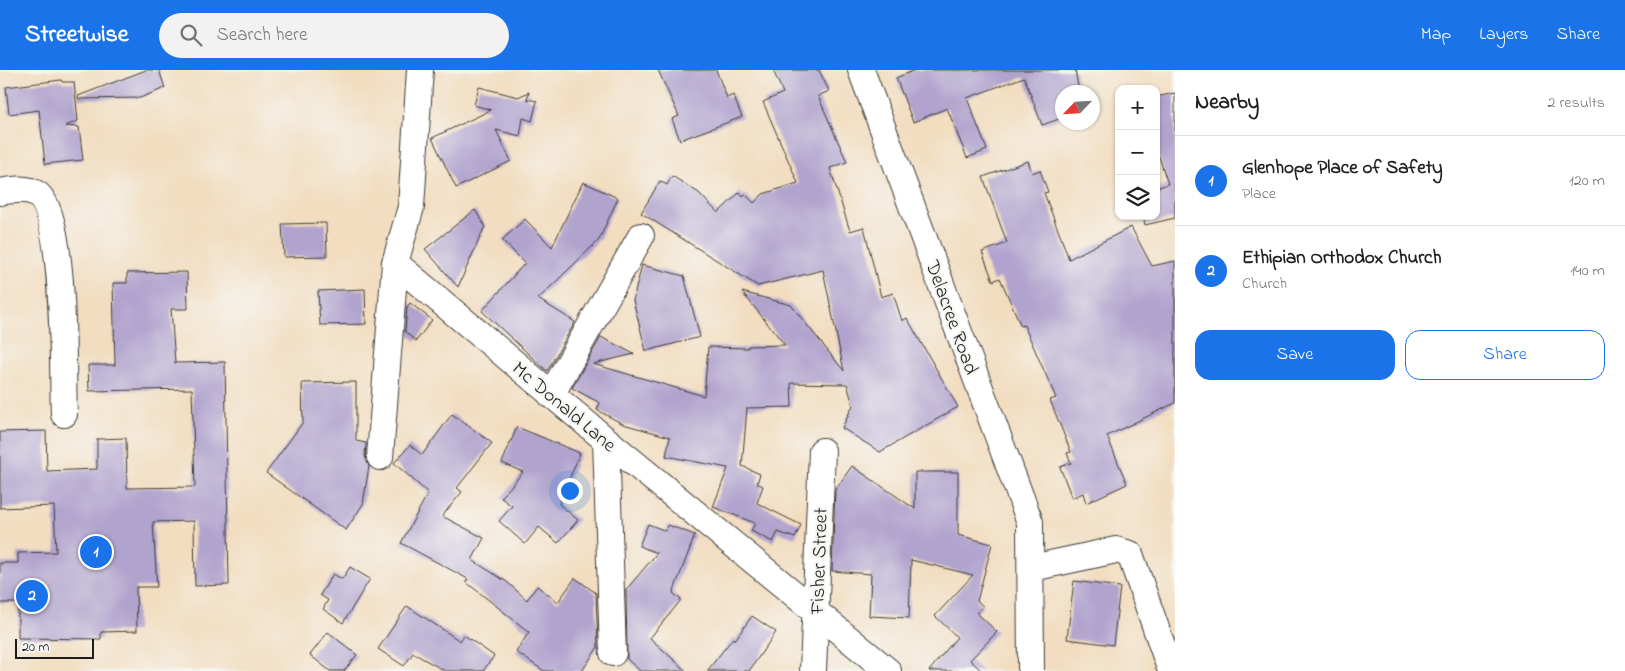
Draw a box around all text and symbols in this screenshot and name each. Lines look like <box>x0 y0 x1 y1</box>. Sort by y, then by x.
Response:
search box <box>159 13 509 58</box>
text: Streetwise <box>25 18 129 53</box>
icon: search <box>177 21 205 49</box>
text: Search here <box>217 22 308 49</box>
text: Map <box>1421 22 1451 48</box>
text: Layers <box>1479 22 1529 48</box>
text: Share <box>1557 22 1600 48</box>
north arrow <box>1055 85 1100 130</box>
map controls <box>1115 85 1160 220</box>
button: + <box>1115 85 1160 130</box>
text: Nearby <box>1195 88 1259 118</box>
text: 2 results <box>1547 91 1605 115</box>
button: − <box>1115 130 1160 175</box>
text: Glenhope Place of Safety <box>1242 155 1443 182</box>
text: 1 <box>1208 169 1214 193</box>
text: 120 m <box>1569 169 1605 193</box>
button: layers <box>1115 175 1160 220</box>
text: Place <box>1242 182 1276 206</box>
text: Ethipian Orthodox Church <box>1242 245 1442 272</box>
street label: Delacree Road <box>916 256 985 379</box>
text: 2 <box>1207 259 1215 283</box>
text: 140 m <box>1570 259 1605 283</box>
text: Church <box>1242 272 1287 296</box>
button: Save <box>1195 330 1395 380</box>
button: Share <box>1405 330 1605 380</box>
street label: Mc Donald Lane <box>505 356 622 460</box>
your location <box>557 478 583 504</box>
street label: Fisher Street <box>804 507 837 616</box>
pin: 1 <box>80 533 112 571</box>
pin: 2 <box>16 577 48 615</box>
scale bar <box>15 636 94 659</box>
text: 20 m <box>22 637 49 658</box>

